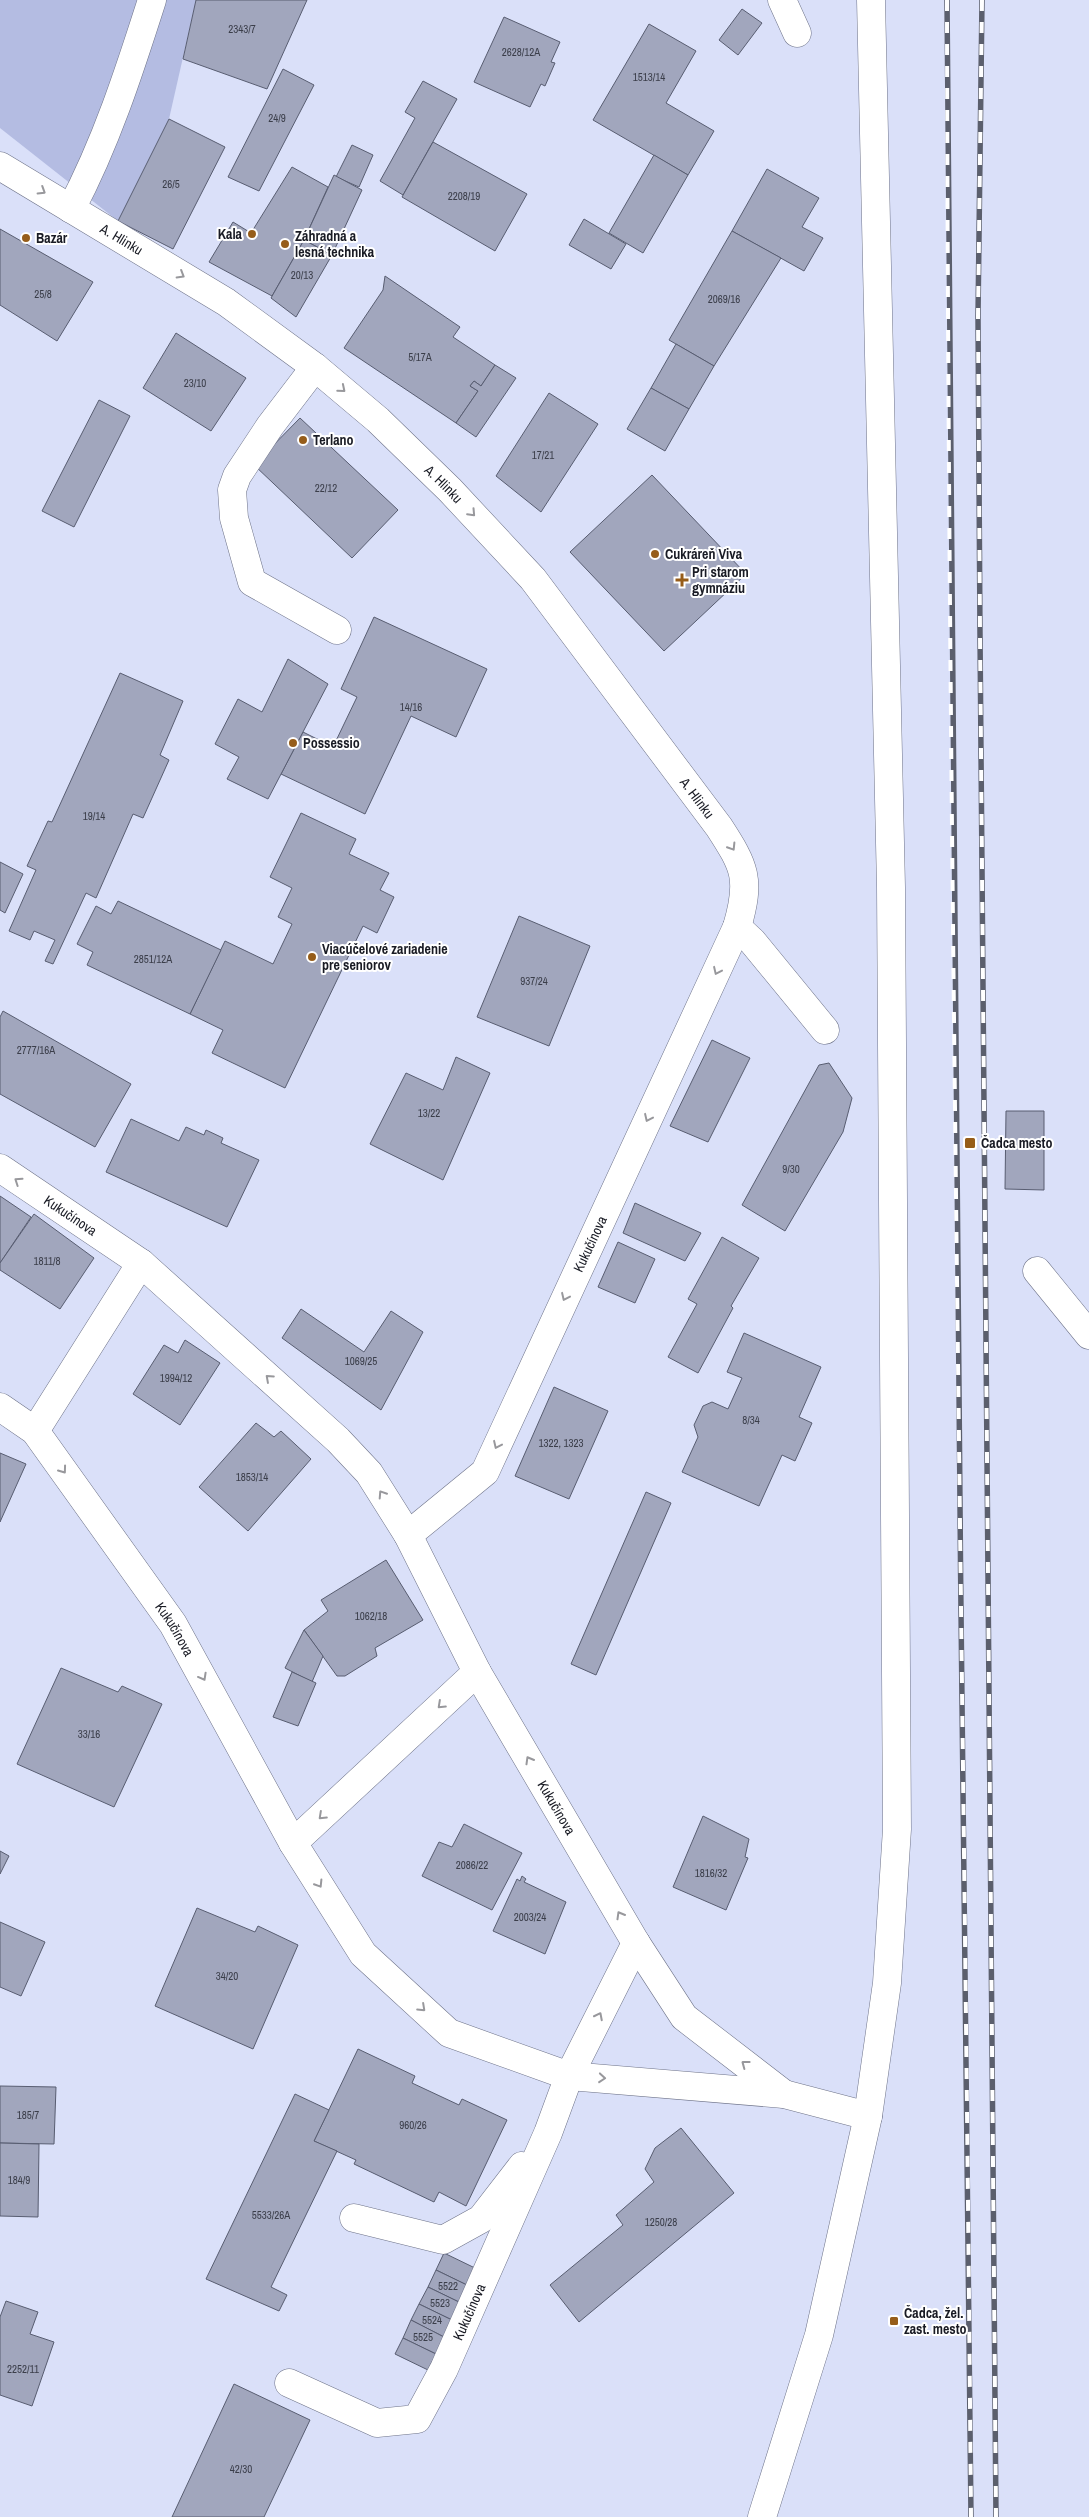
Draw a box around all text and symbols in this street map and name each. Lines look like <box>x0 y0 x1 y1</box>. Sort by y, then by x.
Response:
house number: 2343/7 <box>228 22 256 36</box>
house number: 2628/12A <box>502 45 541 59</box>
house number: 1513/14 <box>633 70 665 84</box>
house number: 24/9 <box>268 111 286 125</box>
house number: 26/5 <box>162 177 180 191</box>
one-way arrow <box>36 185 45 195</box>
house number: 2208/19 <box>448 189 480 203</box>
street label: A. Hlinku <box>96 219 146 259</box>
place label: Kala <box>218 225 243 243</box>
place label: Záhradná a lesná technika <box>295 227 375 261</box>
marker: Kala <box>246 228 258 240</box>
place label: Bazár <box>36 229 68 247</box>
marker: Bazár <box>20 232 32 244</box>
marker: Záhradná a lesná technika <box>279 238 291 250</box>
house number: 20/13 <box>291 268 313 282</box>
one-way arrow <box>175 269 184 279</box>
house number: 25/8 <box>34 287 52 301</box>
house number: 2069/16 <box>708 292 740 306</box>
house number: 5/17A <box>408 350 433 364</box>
house number: 23/10 <box>184 376 206 390</box>
one-way arrow <box>337 383 346 392</box>
place label: Terlano <box>313 431 354 449</box>
marker: Terlano <box>297 434 309 446</box>
house number: 17/21 <box>532 448 554 462</box>
street label: A. Hlinku <box>420 461 467 507</box>
house number: 22/12 <box>315 481 337 495</box>
one-way arrow <box>466 508 475 517</box>
place label: Cukráreň Viva <box>665 545 743 563</box>
marker: Cukráreň Viva <box>649 548 661 560</box>
place label: Pri starom gymnáziu <box>692 563 749 597</box>
marker: Pri starom gymnáziu <box>676 574 688 586</box>
house number: 14/16 <box>400 700 422 714</box>
place label: Possessio <box>303 734 360 752</box>
marker: Possessio <box>287 737 299 749</box>
street label: A. Hlinku <box>675 773 718 822</box>
house number: 19/14 <box>83 809 105 823</box>
one-way arrow <box>726 841 735 851</box>
place label: Viacúčelové zariadenie pre seniorov <box>322 940 448 974</box>
marker: Viacúčelové zariadenie pre seniorov <box>306 951 318 963</box>
house number: 2851/12A <box>134 952 173 966</box>
one-way arrow <box>712 966 723 975</box>
house number: 937/24 <box>520 974 548 988</box>
house number: 2777/16A <box>17 1043 56 1057</box>
house number: 13/22 <box>418 1106 440 1120</box>
one-way arrow <box>644 1113 655 1122</box>
place label: Čadca mesto <box>981 1134 1052 1152</box>
marker: Čadca mesto <box>963 1136 977 1150</box>
house number: 9/30 <box>782 1162 800 1176</box>
one-way arrow <box>14 1177 23 1187</box>
street label: Kukučínova <box>41 1191 101 1240</box>
street label: Kukučínova <box>569 1212 611 1275</box>
house number: 1811/8 <box>34 1254 60 1268</box>
one-way arrow <box>562 1292 572 1301</box>
house number: 1069/25 <box>345 1354 377 1368</box>
house number: 1994/12 <box>160 1371 192 1385</box>
one-way arrow <box>265 1375 274 1384</box>
house number: 8/34 <box>742 1413 760 1427</box>
house number: 1322, 1323 <box>538 1436 584 1450</box>
one-way arrow <box>493 1440 503 1449</box>
one-way arrow <box>57 1465 66 1474</box>
house number: 1853/14 <box>236 1470 268 1484</box>
one-way arrow <box>379 1490 388 1499</box>
street label: Kukučínova <box>151 1599 198 1660</box>
house number: 1062/18 <box>355 1609 387 1623</box>
one-way arrow <box>196 1672 206 1681</box>
one-way arrow <box>438 1699 447 1708</box>
house number: 33/16 <box>78 1727 100 1741</box>
one-way arrow <box>525 1757 535 1766</box>
street label: Kukučínova <box>534 1777 580 1839</box>
one-way arrow <box>319 1810 328 1819</box>
house number: 2086/22 <box>456 1858 488 1872</box>
house number: 1816/32 <box>695 1866 727 1880</box>
one-way arrow <box>313 1878 323 1887</box>
house number: 2003/24 <box>514 1910 546 1924</box>
one-way arrow <box>616 1912 626 1921</box>
house number: 34/20 <box>216 1969 238 1983</box>
one-way arrow <box>416 2002 425 2011</box>
one-way arrow <box>593 2012 603 2021</box>
one-way arrow <box>741 2061 751 2070</box>
one-way arrow <box>598 2073 606 2084</box>
house number: 185/7 <box>17 2108 39 2122</box>
house number: 960/26 <box>399 2118 427 2132</box>
house number: 184/9 <box>8 2173 30 2187</box>
house number: 5533/26A <box>252 2208 291 2222</box>
house number: 1250/28 <box>645 2215 677 2229</box>
house number: 5522 <box>438 2279 458 2293</box>
street label: Kukučínova <box>449 2280 490 2343</box>
house number: 5523 <box>430 2296 450 2310</box>
place label: Čadca, žel. zast. mesto <box>904 2304 967 2338</box>
house number: 5524 <box>422 2313 442 2327</box>
marker: Čadca, žel. zast. mesto <box>888 2315 900 2327</box>
house number: 5525 <box>413 2330 433 2344</box>
house number: 2252/11 <box>7 2362 39 2376</box>
house number: 42/30 <box>230 2462 252 2476</box>

